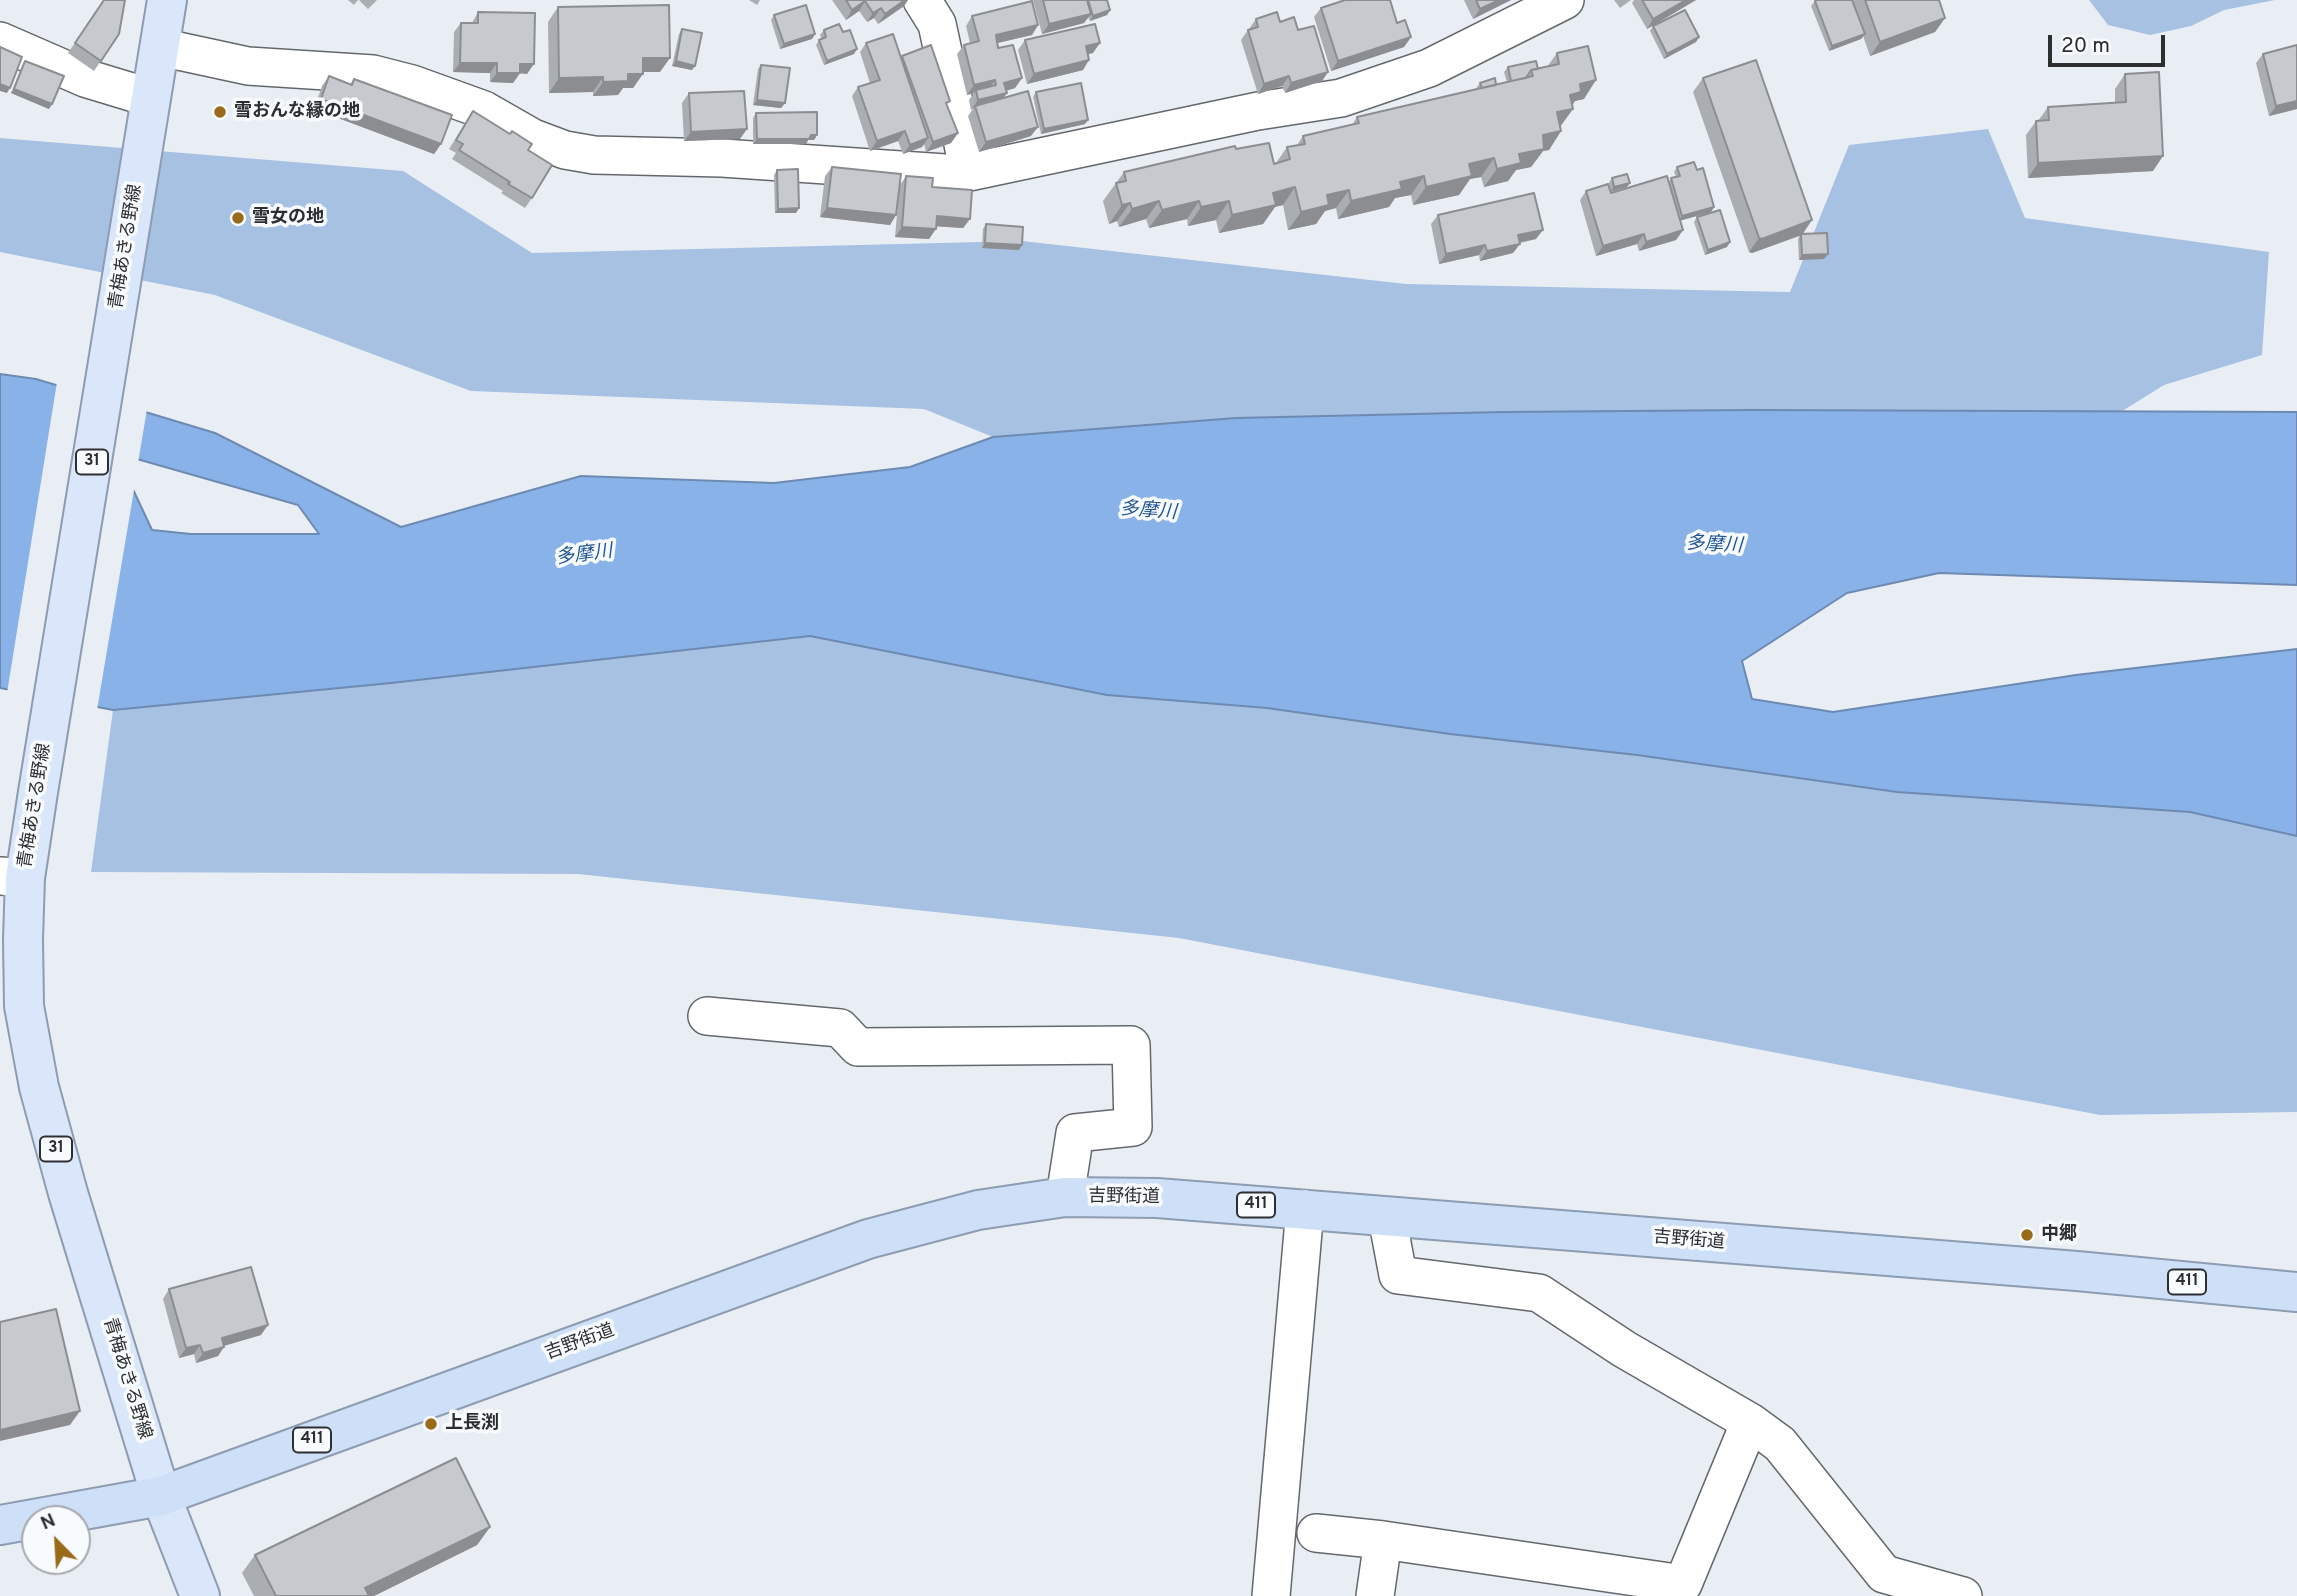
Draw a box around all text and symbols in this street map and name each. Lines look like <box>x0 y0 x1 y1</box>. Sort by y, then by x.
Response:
scale bar <box>2052 21 2169 65</box>
text: 20 m <box>2061 33 2110 60</box>
place label: 雪おんな縁の地 <box>234 101 360 123</box>
marker: 雪おんな縁の地 <box>212 104 228 120</box>
street label: 青梅あきる野線 <box>106 183 148 311</box>
place label: 雪女の地 <box>252 207 324 229</box>
marker: 雪女の地 <box>230 210 246 226</box>
road number: 31 <box>76 449 108 475</box>
water label: 多摩川 <box>1119 499 1177 525</box>
water label: 多摩川 <box>1685 533 1743 559</box>
water label: 多摩川 <box>554 541 614 571</box>
street label: 青梅あきる野線 <box>15 742 57 870</box>
road number: 31 <box>40 1136 72 1162</box>
street label: 吉野街道 <box>1088 1187 1160 1209</box>
road number: 411 <box>1237 1192 1275 1218</box>
place label: 中郷 <box>2041 1224 2077 1246</box>
street label: 吉野街道 <box>1652 1227 1726 1255</box>
marker: 中郷 <box>2019 1227 2035 1243</box>
road number: 411 <box>2168 1270 2206 1294</box>
street label: 青梅あきる野線 <box>97 1316 155 1442</box>
street label: 吉野街道 <box>542 1321 618 1365</box>
place label: 上長渕 <box>445 1413 499 1435</box>
marker: 上長渕 <box>423 1416 439 1432</box>
road number: 411 <box>293 1428 331 1452</box>
north arrow <box>21 1505 91 1575</box>
text: N <box>37 1509 59 1536</box>

